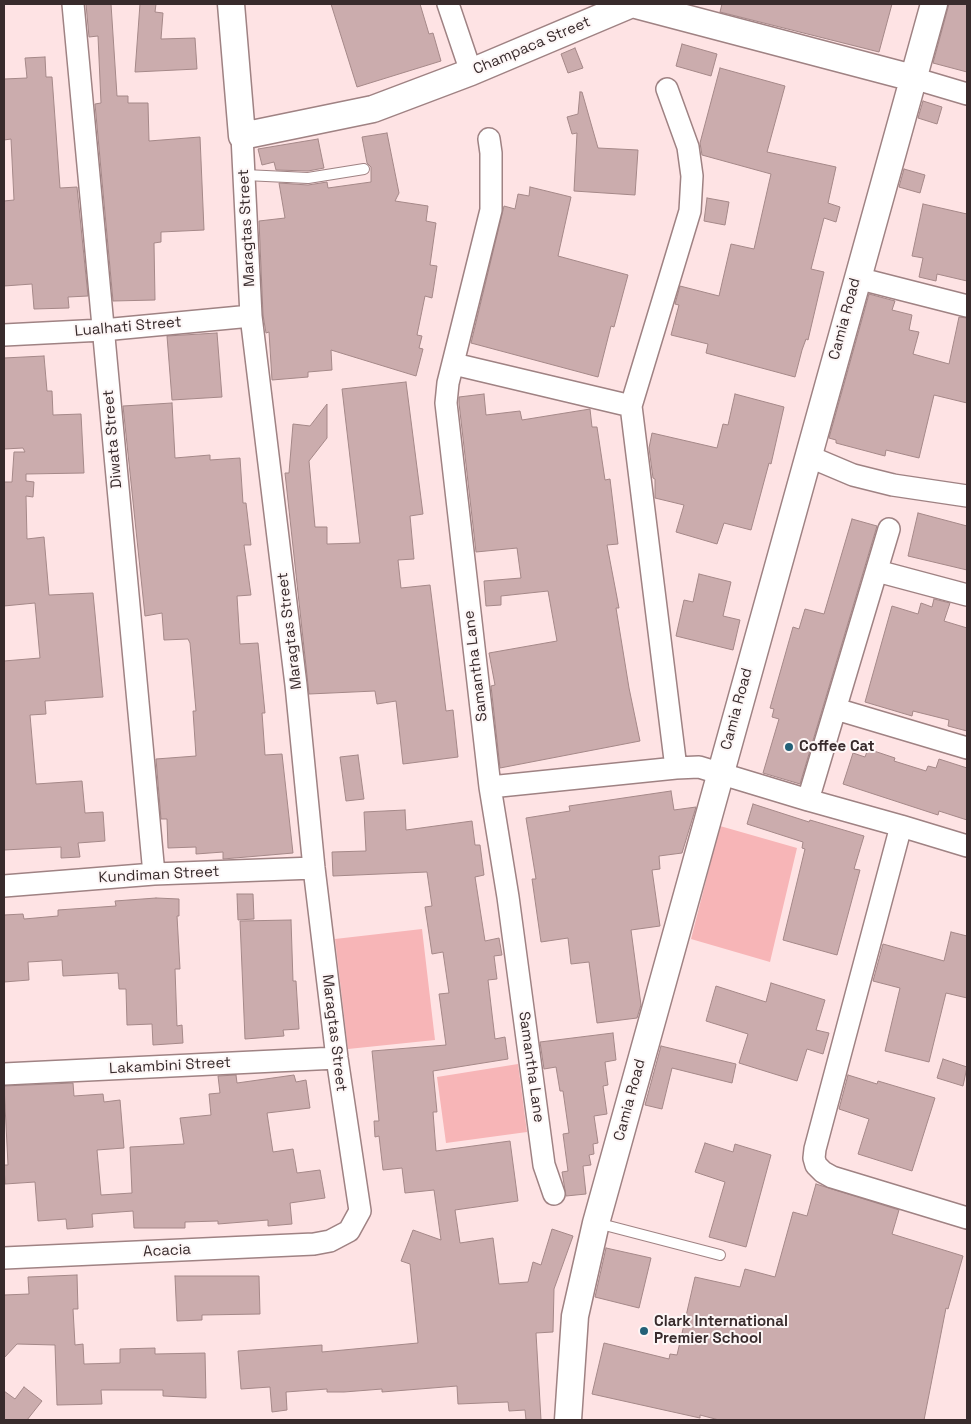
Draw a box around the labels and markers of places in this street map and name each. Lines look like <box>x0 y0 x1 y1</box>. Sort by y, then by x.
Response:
place label: Coffee Cat <box>799 738 875 756</box>
marker: Coffee Cat <box>783 741 795 753</box>
place label: Clark International Premier School <box>654 1313 788 1348</box>
marker: Clark International Premier School <box>638 1325 650 1337</box>

